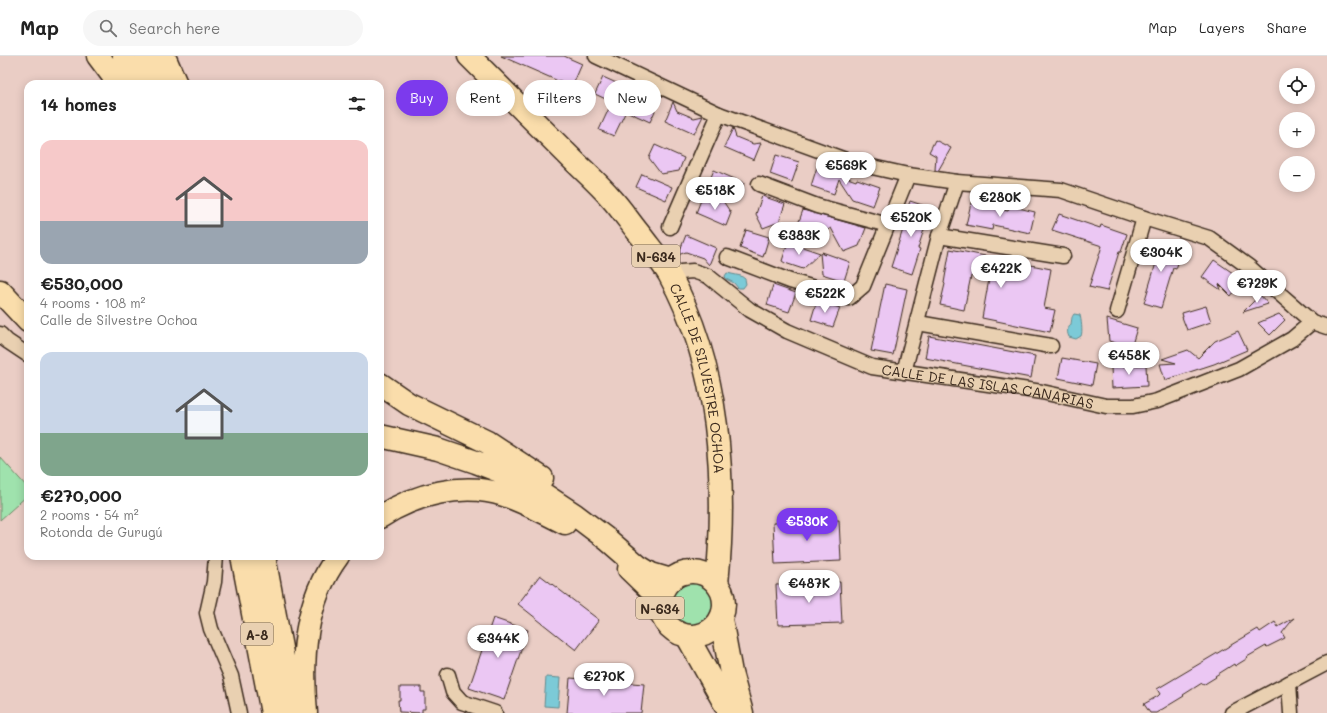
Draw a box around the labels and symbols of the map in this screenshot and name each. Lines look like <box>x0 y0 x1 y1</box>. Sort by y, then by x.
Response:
pin: €569K <box>818 152 874 186</box>
pin: €518K <box>687 177 743 211</box>
pin: €280K <box>972 184 1028 218</box>
pin: €520K <box>883 204 939 238</box>
pin: €383K <box>771 222 827 256</box>
pin: €304K <box>1133 239 1189 273</box>
road number: N-634 <box>632 245 680 267</box>
pin: €422K <box>973 255 1029 289</box>
pin: €729K <box>1229 270 1285 304</box>
street label: CALLE DE SILVESTRE OCHOA <box>666 280 730 474</box>
pin: €522K <box>797 280 853 314</box>
pin: €458K <box>1101 342 1157 376</box>
street label: CALLE DE LAS ISLAS CANARIAS <box>880 359 1096 413</box>
pin: €530K <box>779 508 835 542</box>
pin: €487K <box>781 570 837 604</box>
road number: N-634 <box>636 597 684 619</box>
road number: A-8 <box>241 623 273 645</box>
pin: €344K <box>470 625 526 659</box>
pin: €270K <box>576 663 632 697</box>

